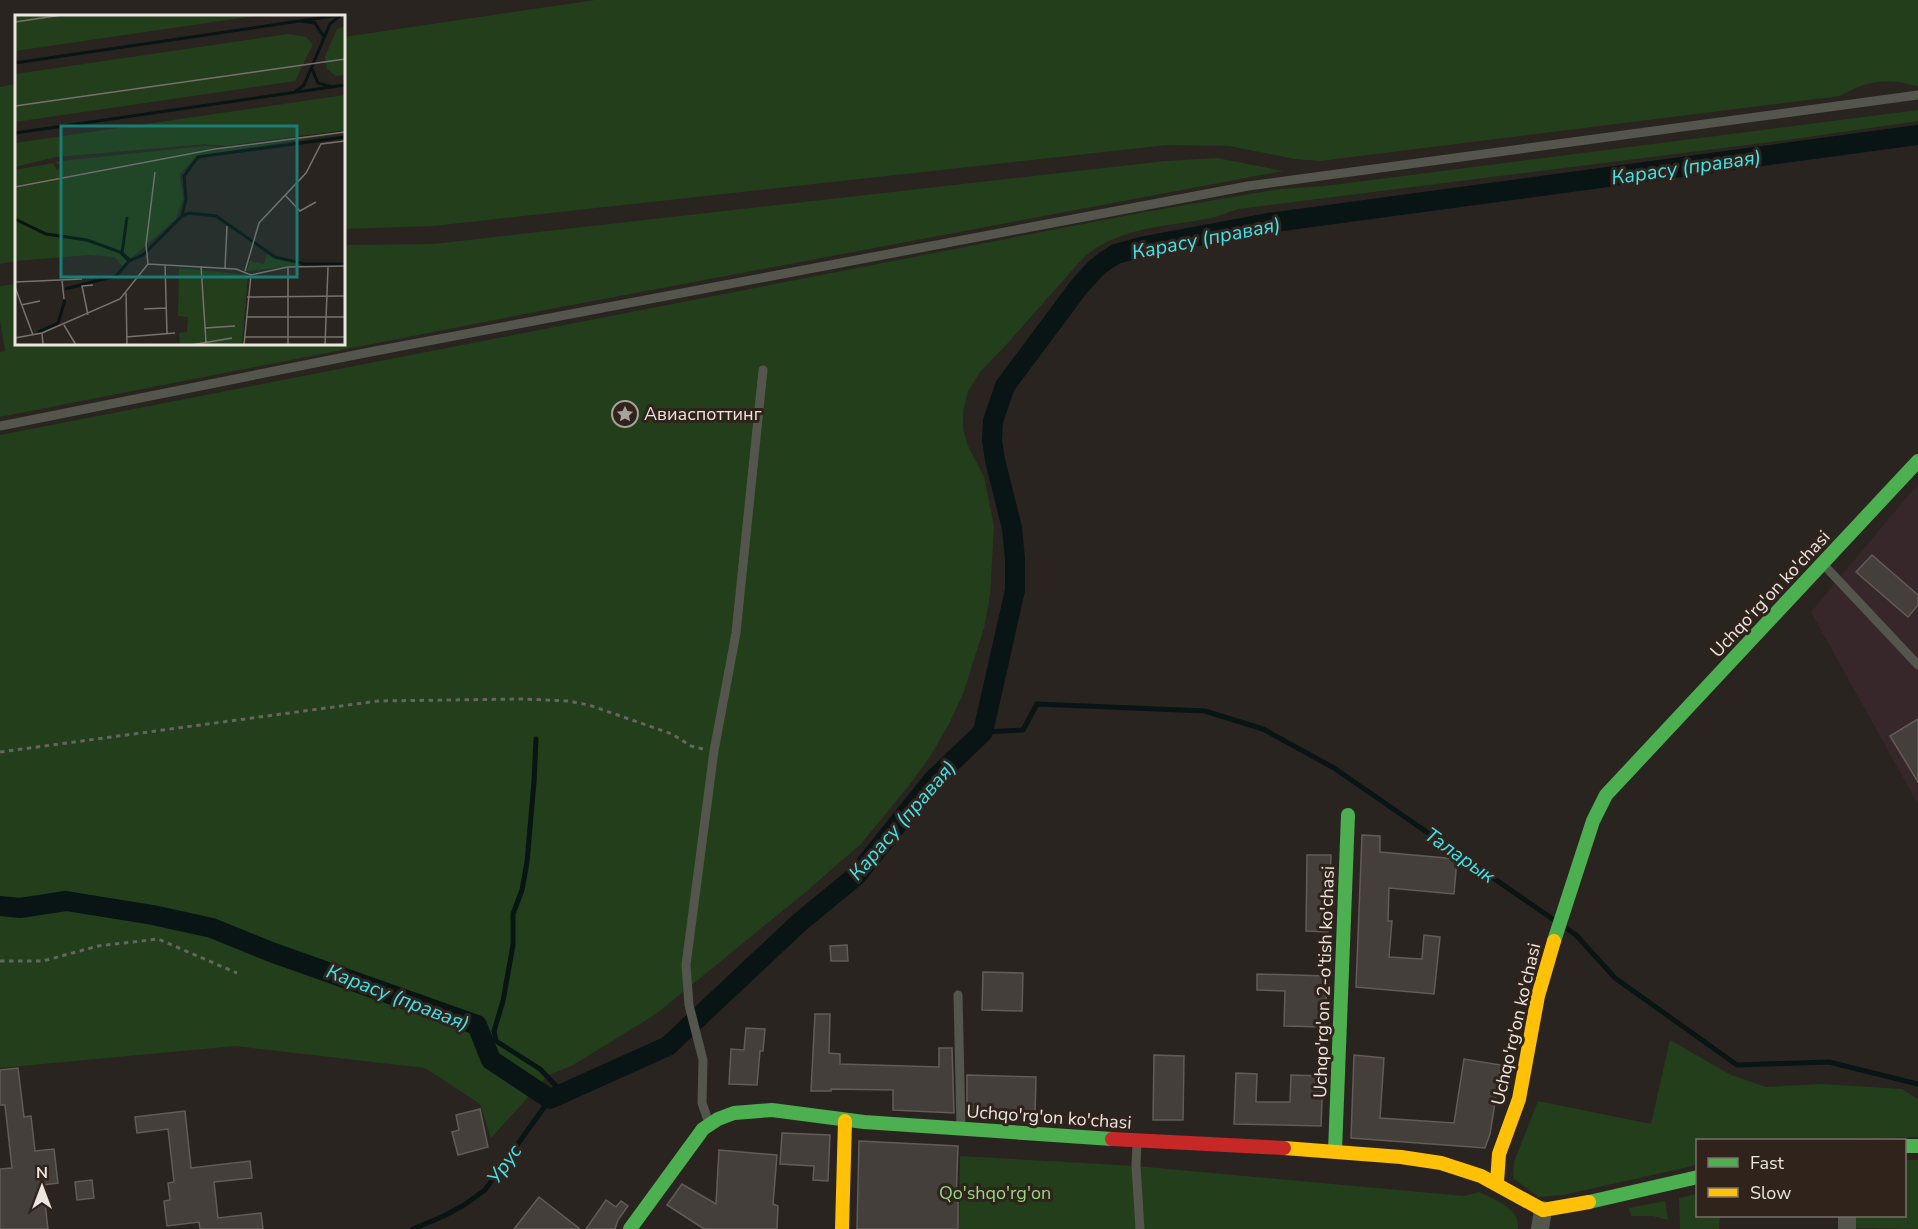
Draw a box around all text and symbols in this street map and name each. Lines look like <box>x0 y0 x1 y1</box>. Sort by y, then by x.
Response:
inset map <box>15 15 345 345</box>
water label: Карасу (правая) <box>1610 144 1763 191</box>
water label: Карасу (правая) <box>1129 211 1283 266</box>
place icon: Авиаспоттинг <box>610 399 640 429</box>
place label: Авиаспоттинг <box>644 402 762 426</box>
street label: Uchqo'rg'on ko'chasi <box>1705 525 1835 663</box>
water label: Карасу (правая) <box>843 755 962 886</box>
water label: Таларык <box>1419 821 1501 890</box>
street label: Uchqo'rg'on 2-o'tish ko'chasi <box>1308 866 1340 1098</box>
street label: Uchqo'rg'on ko'chasi <box>1486 941 1546 1107</box>
water label: Карасу (правая) <box>323 958 473 1037</box>
street label: Uchqo'rg'on ko'chasi <box>966 1099 1132 1135</box>
water label: Урус <box>481 1138 528 1190</box>
legend <box>1696 1139 1906 1217</box>
text: Fast <box>1750 1151 1785 1175</box>
north arrow <box>12 1157 72 1217</box>
text: N <box>36 1162 48 1184</box>
park label: Qo'shqo'rg'on <box>939 1181 1051 1205</box>
text: Slow <box>1750 1181 1791 1205</box>

